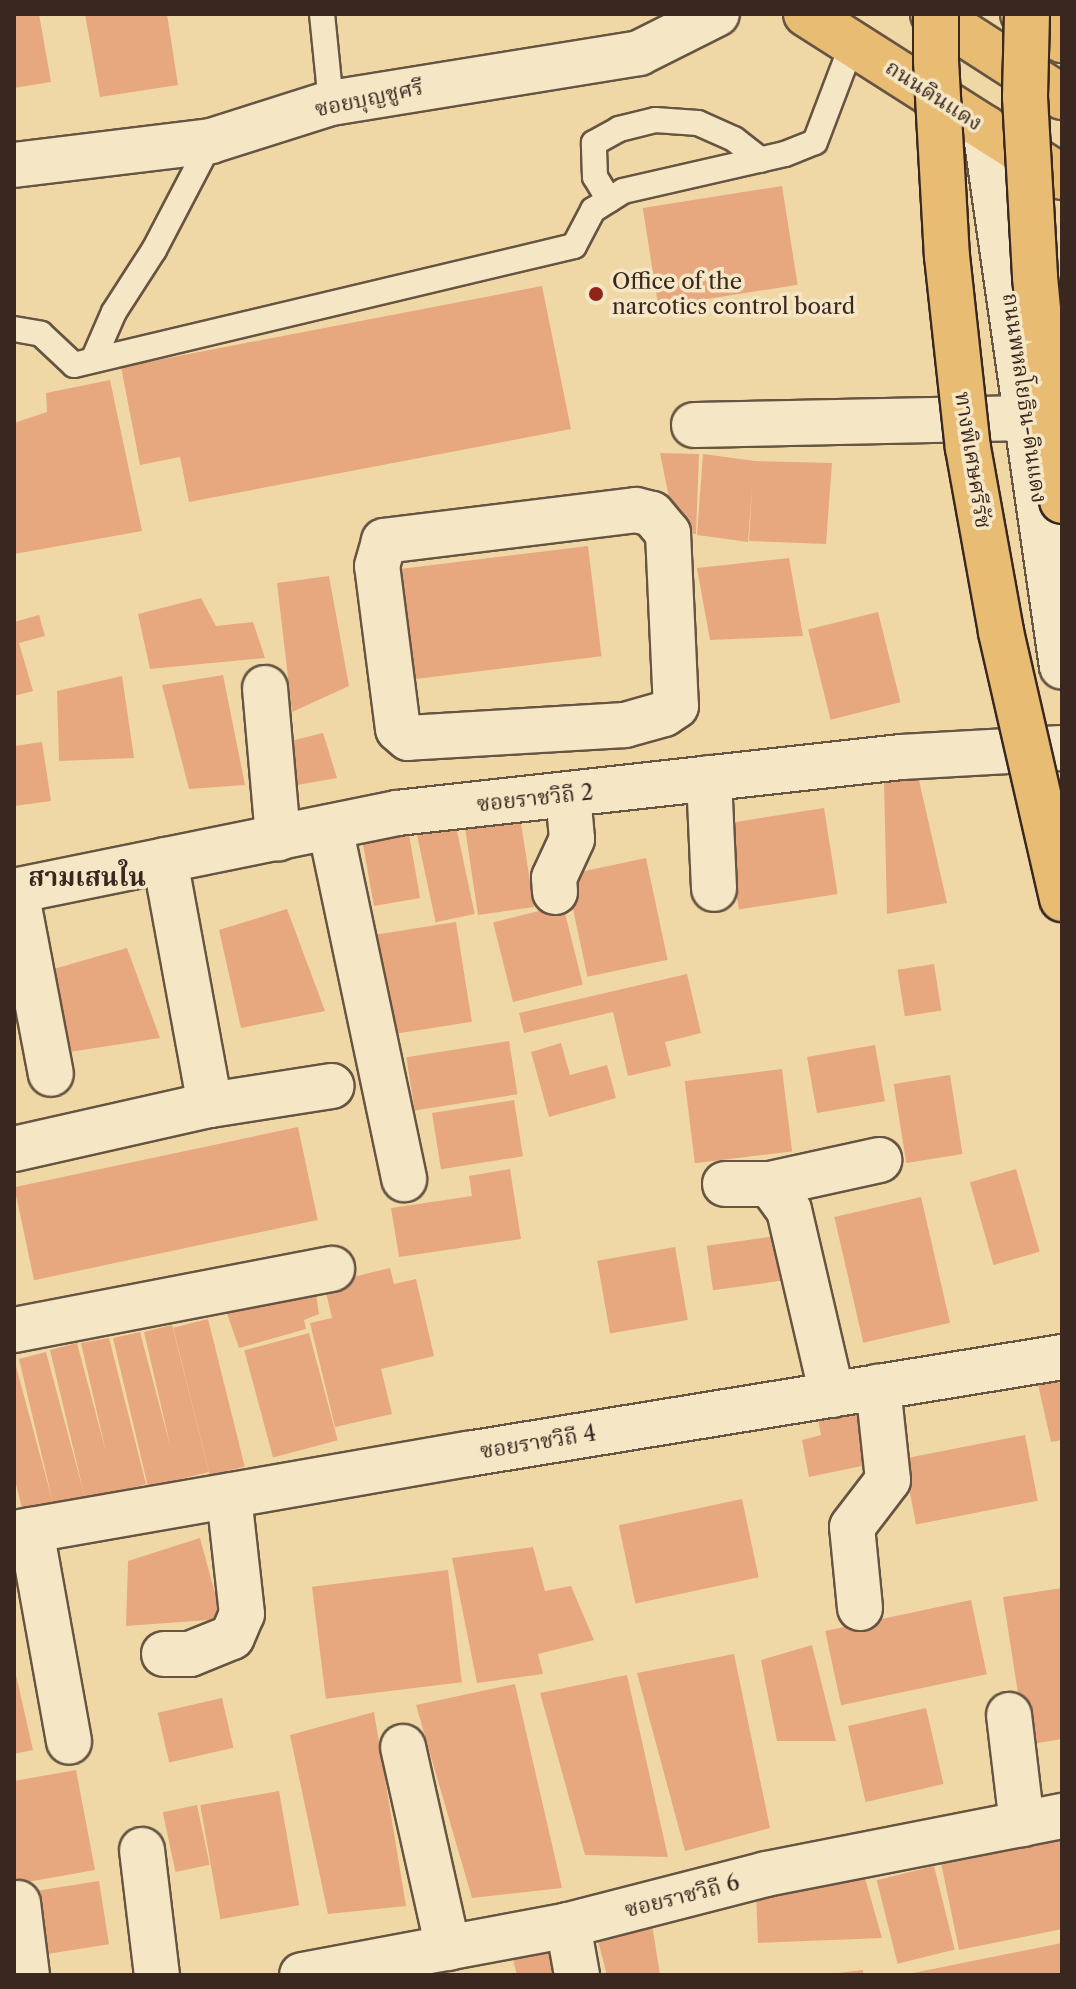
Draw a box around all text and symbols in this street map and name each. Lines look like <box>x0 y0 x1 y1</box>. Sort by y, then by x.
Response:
street label: ถนนดินแดง <box>880 54 988 136</box>
street label: ซอยบุญชูศรี <box>312 74 426 122</box>
place label: Office of the narcotics control board <box>612 268 855 320</box>
marker: Office of the narcotics control board <box>587 285 605 303</box>
street label: ถนนพหลโยธิน-ดินแดง <box>997 291 1053 505</box>
street label: ทางพิเศษศรีรัช <box>949 390 997 530</box>
street label: ซอยราชวิถี 2 <box>475 779 595 817</box>
district label: สามเสนใน <box>28 862 146 894</box>
street label: ซอยราชวิถี 4 <box>478 1420 598 1464</box>
street label: ซอยราชวิถี 6 <box>622 1869 742 1923</box>

